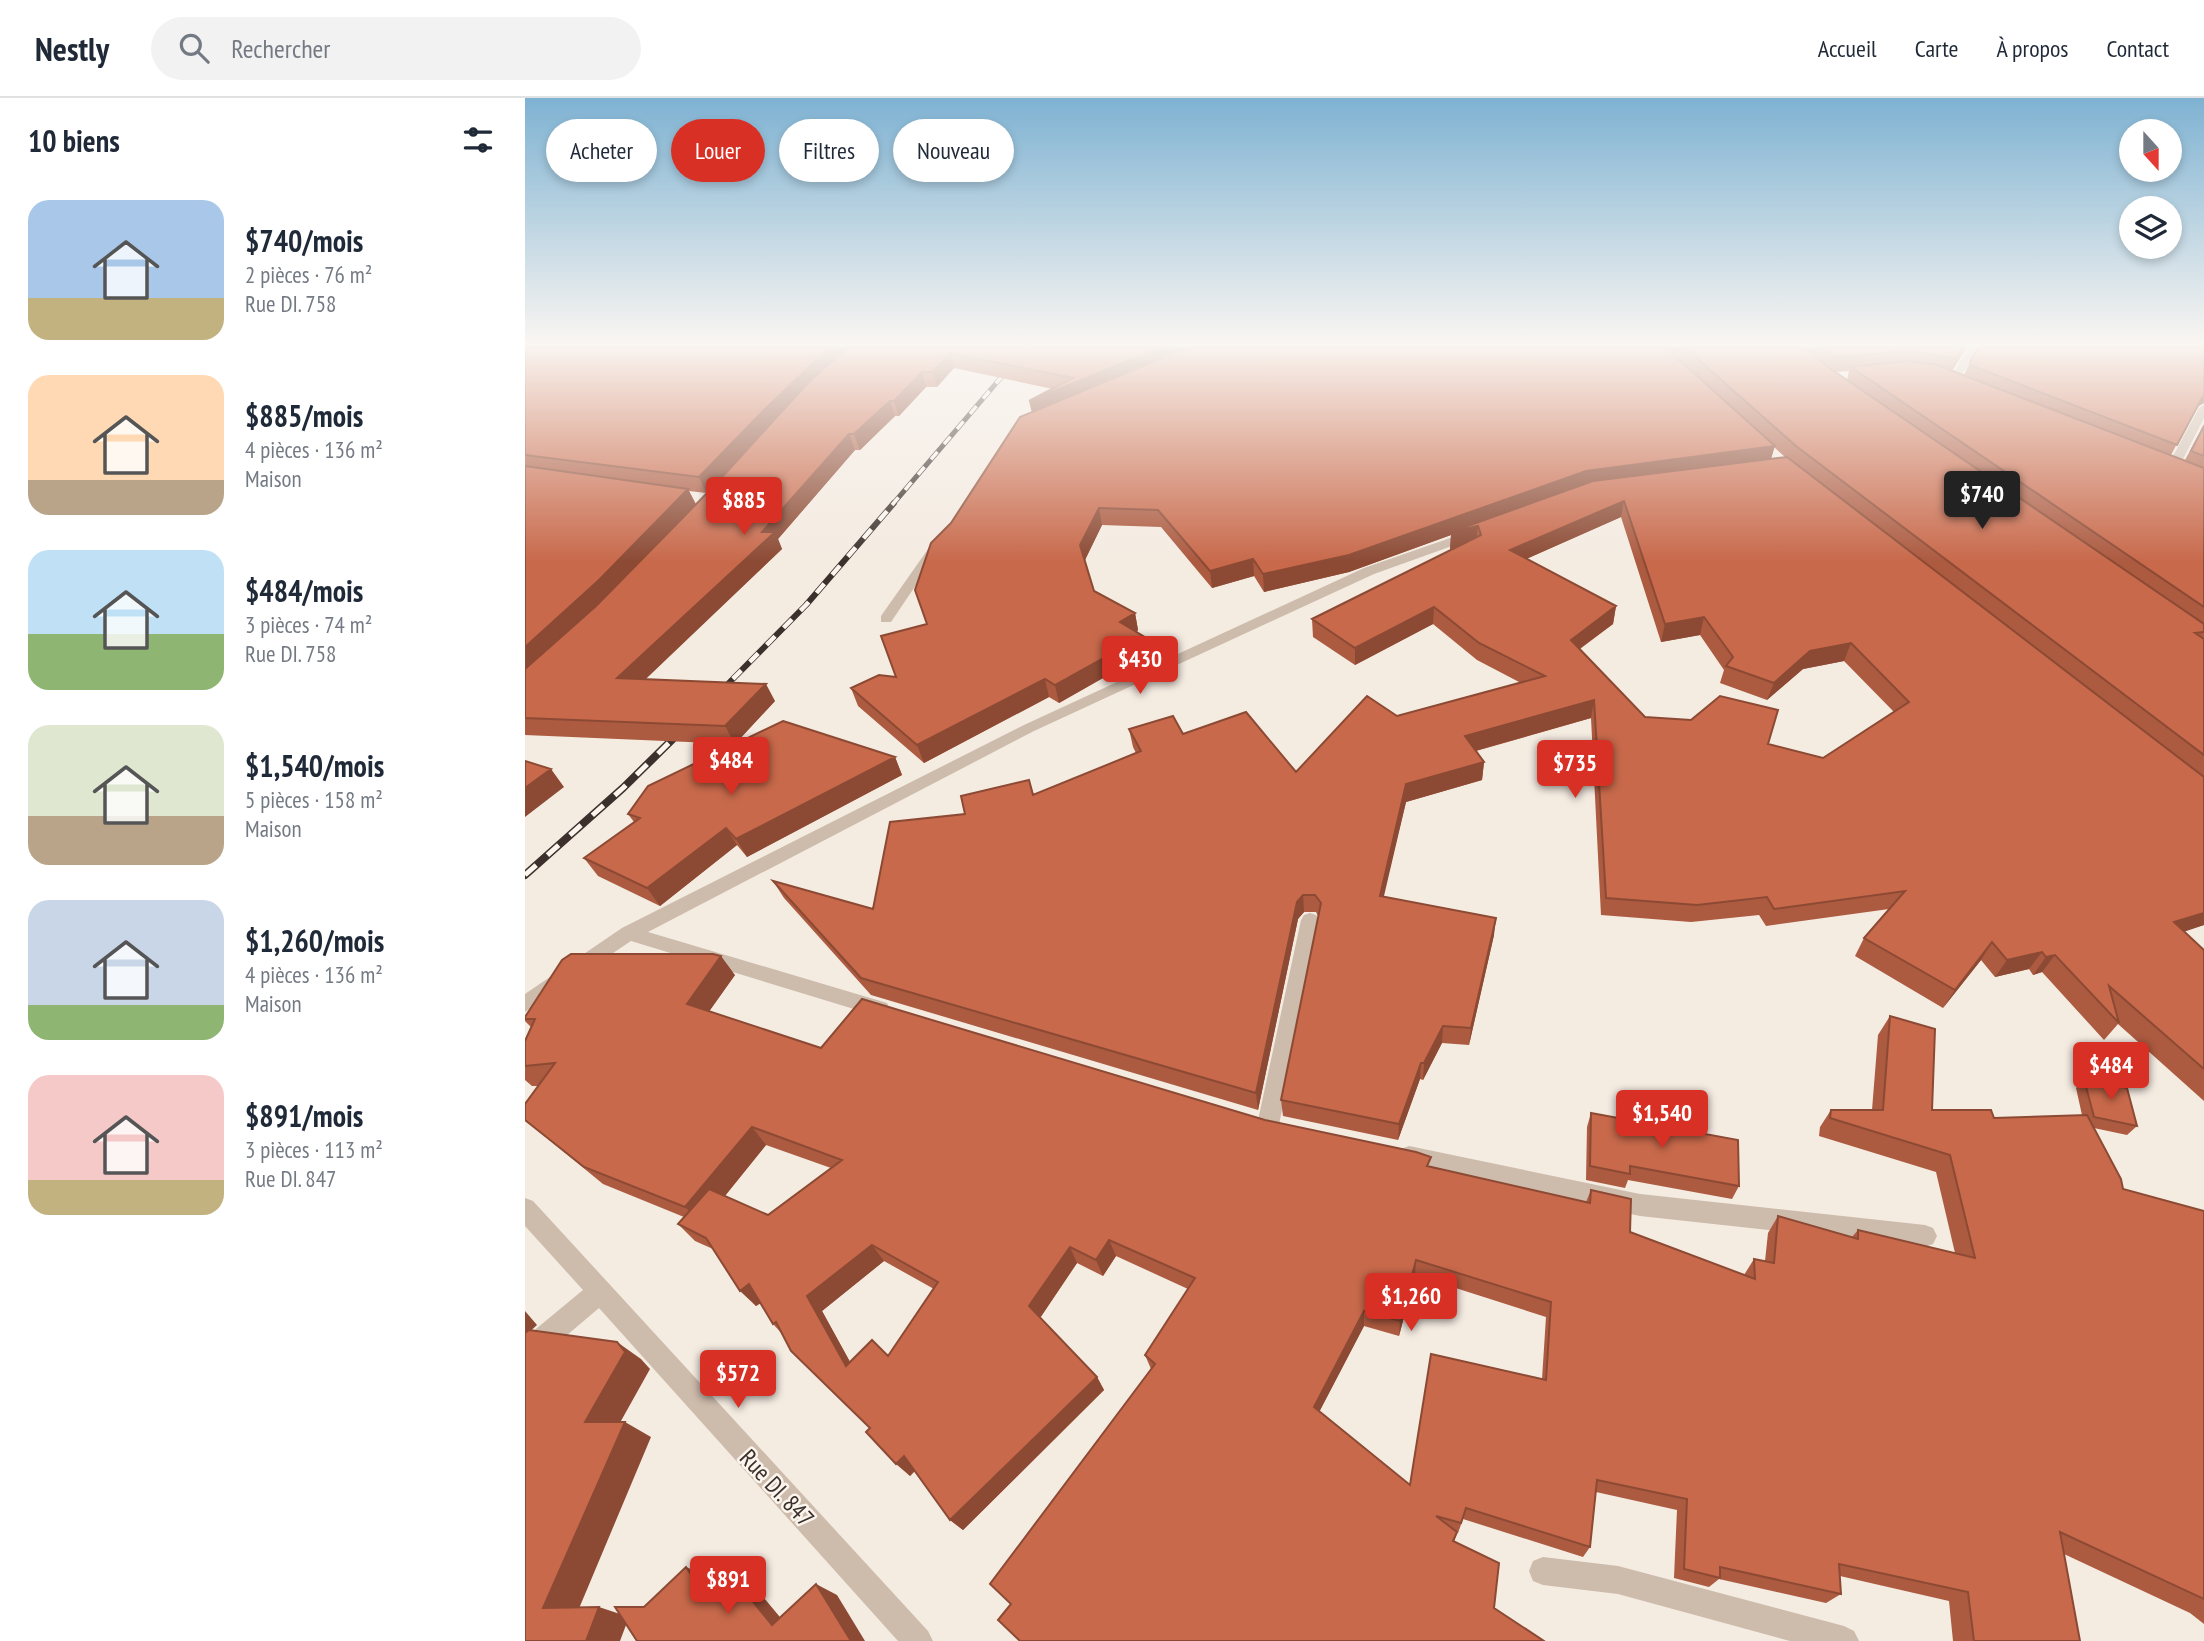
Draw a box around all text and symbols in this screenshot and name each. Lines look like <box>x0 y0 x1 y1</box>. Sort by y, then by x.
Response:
search box <box>151 17 641 80</box>
text: Nestly <box>35 27 109 70</box>
icon: search <box>175 29 213 67</box>
text: Rechercher <box>231 32 330 65</box>
text: Accueil <box>1818 33 1877 64</box>
text: Carte <box>1915 33 1958 64</box>
text: À propos <box>1996 33 2068 64</box>
text: Contact <box>2106 33 2169 64</box>
chip: Acheter <box>546 119 657 182</box>
chip: Louer <box>671 119 765 182</box>
chip: Filtres <box>779 119 879 182</box>
chip: Nouveau <box>893 119 1014 182</box>
north arrow <box>2119 119 2182 182</box>
map controls <box>2119 119 2182 259</box>
text: 10 biens <box>28 121 120 160</box>
icon: filters <box>459 121 497 159</box>
button: layers <box>2119 196 2182 259</box>
text: $740/mois <box>245 221 363 260</box>
icon: home <box>84 228 168 312</box>
text: 2 pièces · 76 m² <box>245 260 372 289</box>
text: Rue DI. 758 <box>245 289 336 318</box>
text: $885/mois <box>245 396 363 435</box>
icon: home <box>84 403 168 487</box>
text: 4 pièces · 136 m² <box>245 435 383 464</box>
text: Maison <box>245 464 302 493</box>
pin: $740 <box>1941 472 2023 531</box>
pin: $885 <box>703 478 785 537</box>
text: $740 <box>1960 479 2004 508</box>
text: $885 <box>722 485 766 514</box>
text: $484/mois <box>245 571 363 610</box>
icon: home <box>84 578 168 662</box>
text: 3 pièces · 74 m² <box>245 610 372 639</box>
pin: $430 <box>1099 636 1181 696</box>
text: Rue DI. 758 <box>245 639 336 668</box>
text: $430 <box>1118 644 1162 673</box>
pin: $484 <box>690 738 772 797</box>
pin: $735 <box>1534 740 1616 800</box>
text: $484 <box>709 745 753 774</box>
text: $1,540/mois <box>245 746 384 785</box>
text: $735 <box>1553 748 1597 777</box>
icon: home <box>84 753 168 837</box>
text: 5 pièces · 158 m² <box>245 785 383 814</box>
text: Maison <box>245 814 302 843</box>
text: $1,260/mois <box>245 921 384 960</box>
icon: home <box>84 928 168 1012</box>
text: 4 pièces · 136 m² <box>245 960 383 989</box>
text: Maison <box>245 989 302 1018</box>
pin: $484 <box>2070 1042 2152 1102</box>
text: $484 <box>2089 1050 2133 1079</box>
pin: $1,540 <box>1605 1090 1719 1150</box>
text: $891/mois <box>245 1096 363 1135</box>
text: $1,540 <box>1632 1098 1692 1127</box>
icon: home <box>84 1103 168 1187</box>
text: 3 pièces · 113 m² <box>245 1135 383 1164</box>
text: Rue DI. 847 <box>245 1164 336 1193</box>
pin: $1,260 <box>1354 1274 1468 1333</box>
text: $1,260 <box>1381 1281 1441 1310</box>
pin: $572 <box>697 1350 779 1410</box>
text: $572 <box>716 1358 760 1387</box>
street label: Rue DI. 847 <box>733 1443 821 1533</box>
pin: $891 <box>687 1556 769 1616</box>
text: $891 <box>706 1564 750 1593</box>

